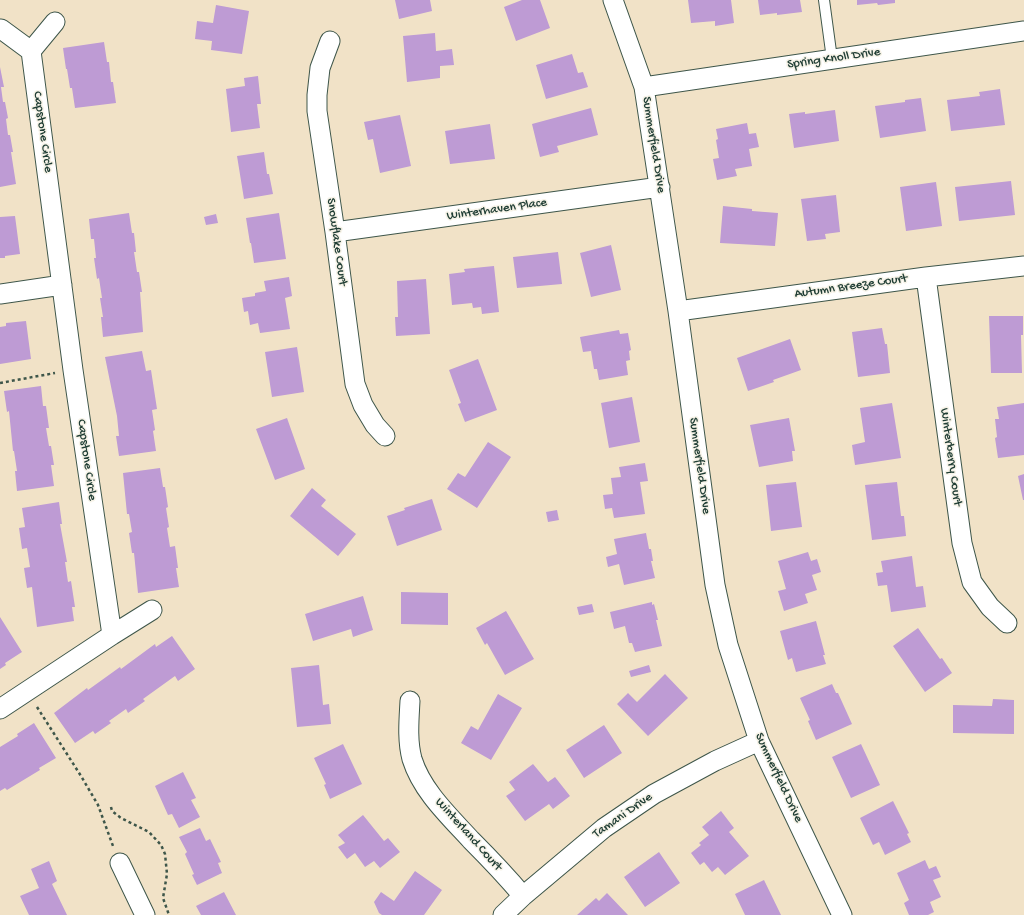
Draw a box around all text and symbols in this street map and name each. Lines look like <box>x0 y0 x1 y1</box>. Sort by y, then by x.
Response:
street label: Spring Knoll Drive <box>787 45 881 73</box>
street label: Capstone Circle <box>29 90 55 174</box>
street label: Summerfield Drive <box>638 96 668 194</box>
street label: Winterhaven Place <box>446 195 548 225</box>
street label: Snowflake Court <box>322 197 350 287</box>
street label: Autumn Breeze Court <box>794 271 908 303</box>
street label: Winterberry Court <box>935 407 965 507</box>
street label: Summerfield Drive <box>685 417 713 515</box>
street label: Capstone Circle <box>73 418 99 502</box>
street label: Summerfield Drive <box>750 731 806 825</box>
street label: Tamani Drive <box>590 790 656 842</box>
street label: Winterland Court <box>431 795 505 875</box>

